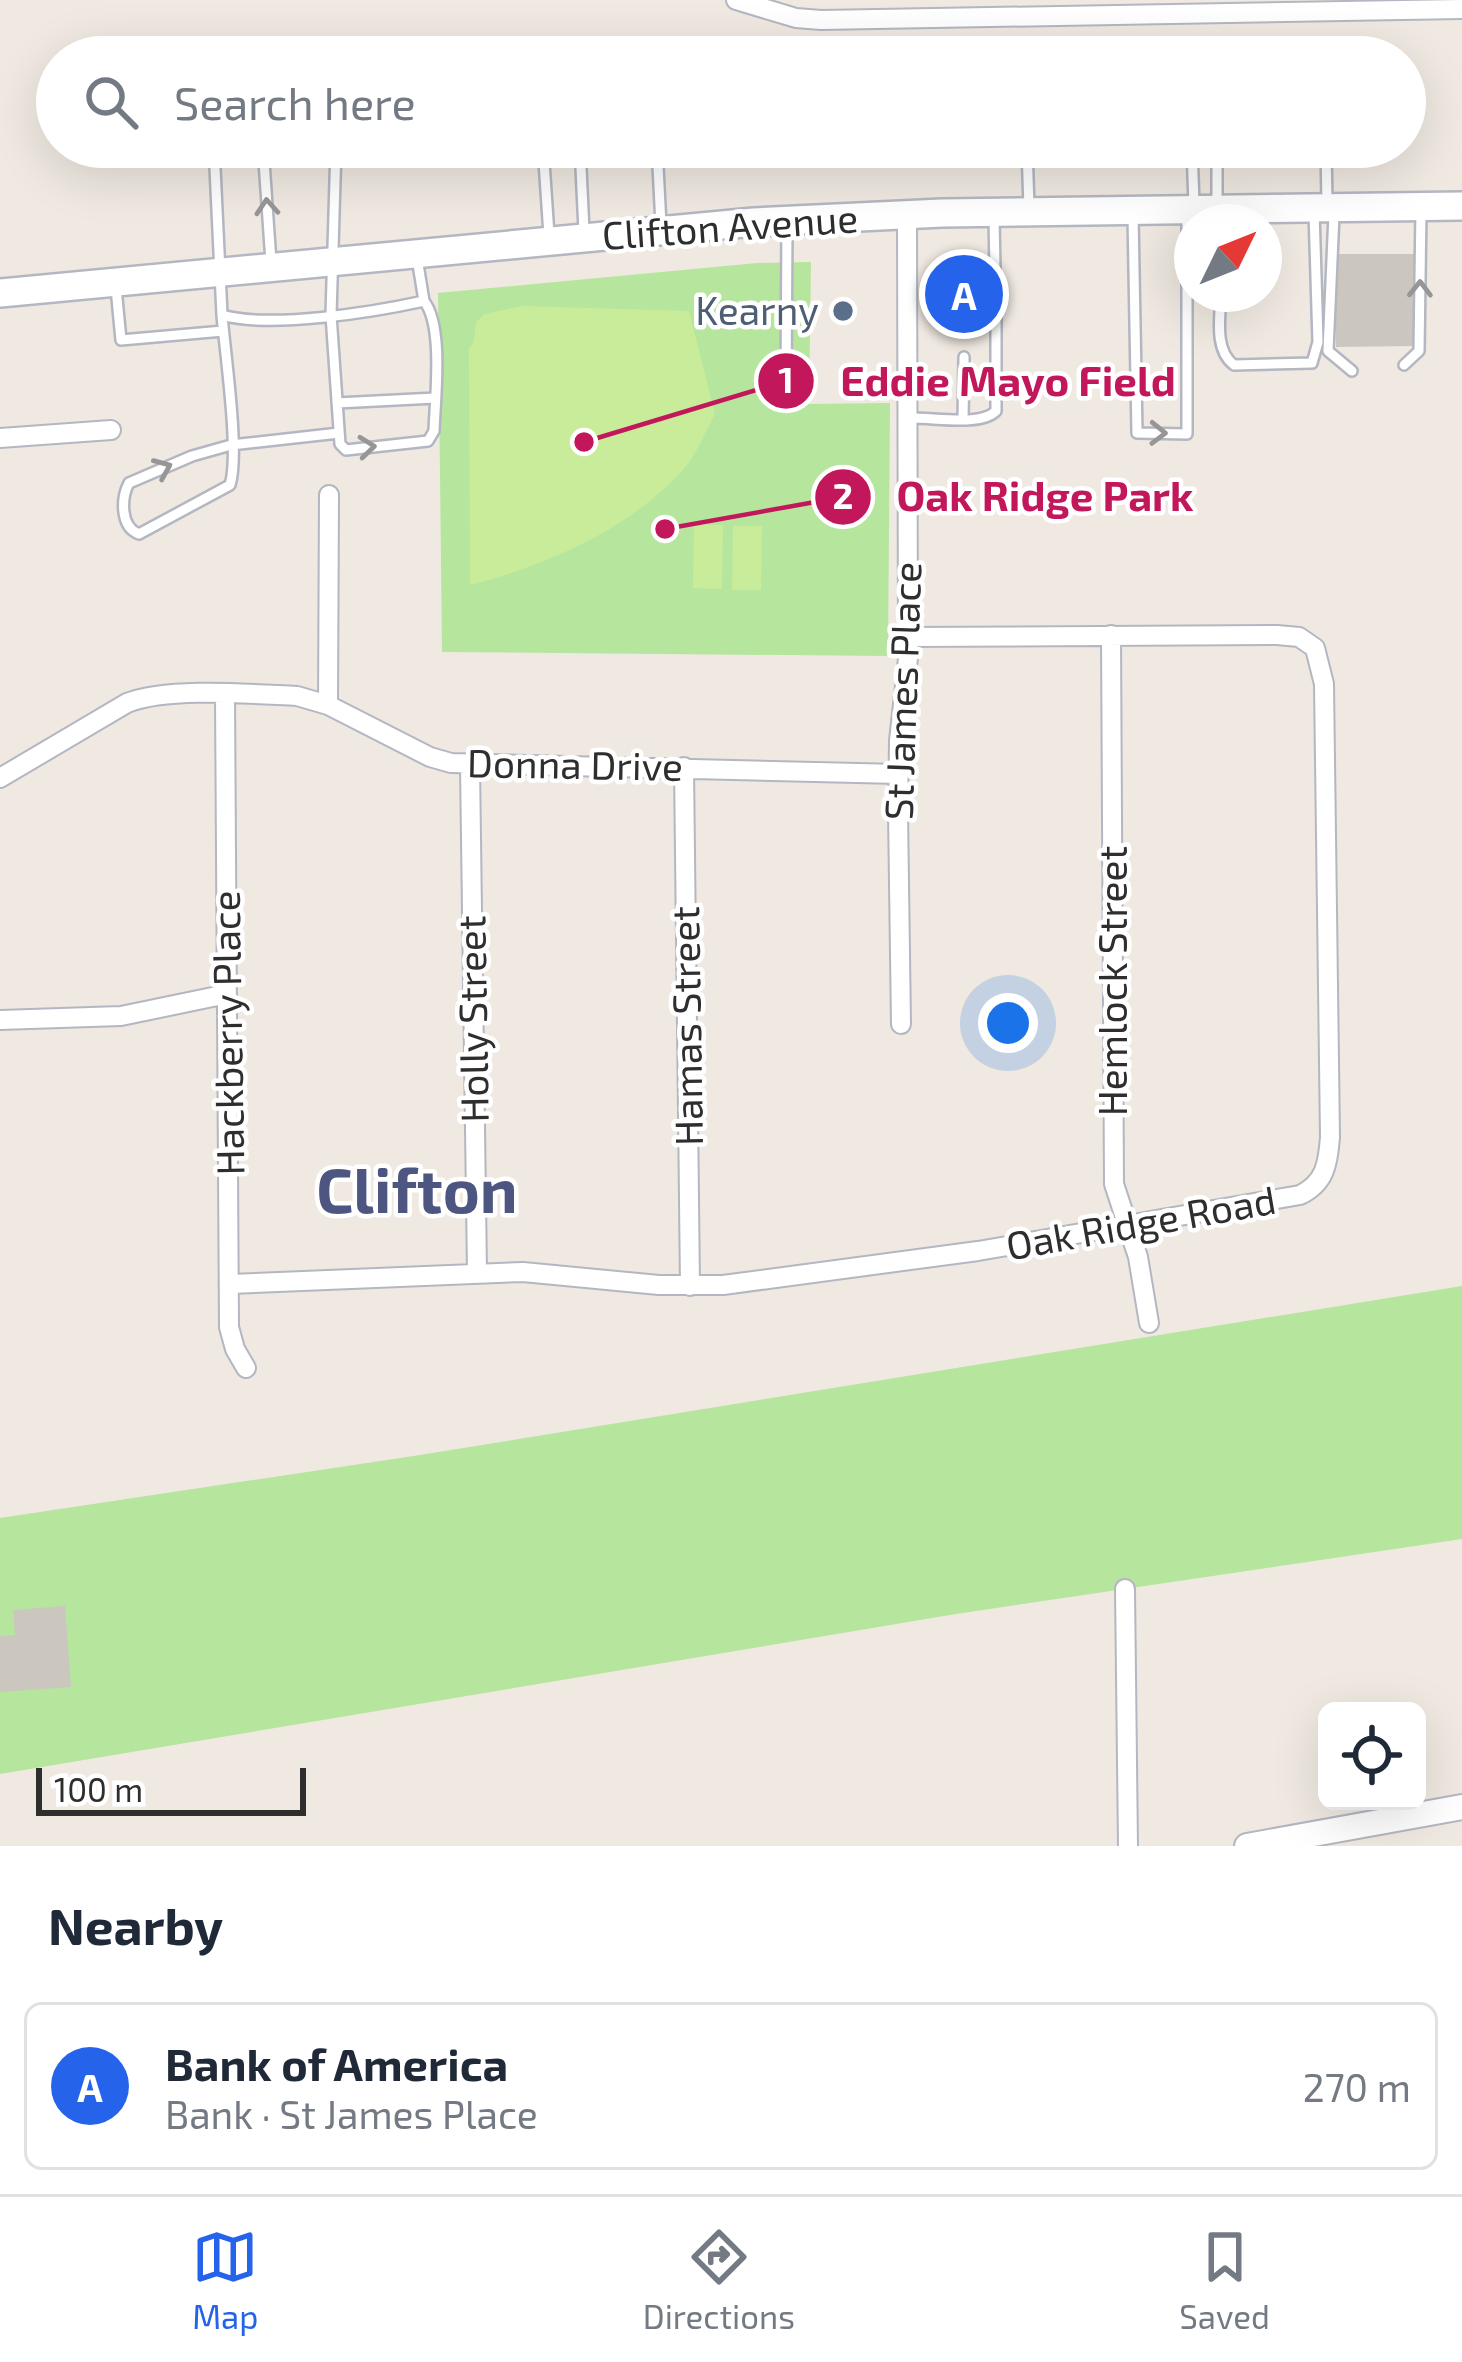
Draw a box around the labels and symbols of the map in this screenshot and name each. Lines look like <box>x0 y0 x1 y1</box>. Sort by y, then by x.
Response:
street label: Clifton Avenue <box>600 193 859 258</box>
one-way arrow <box>255 197 281 216</box>
north arrow <box>1174 204 1282 312</box>
pin: A <box>925 249 1003 339</box>
one-way arrow <box>1407 280 1433 298</box>
place label: Kearny <box>695 286 819 333</box>
marker: Kearny <box>830 298 856 324</box>
callout: Eddie Mayo Field <box>756 342 1200 420</box>
text: Eddie Mayo Field <box>840 354 1176 405</box>
text: 1 <box>778 357 794 400</box>
one-way arrow <box>1149 420 1168 446</box>
one-way arrow <box>357 435 377 461</box>
one-way arrow <box>152 458 173 482</box>
callout: Oak Ridge Park <box>813 458 1218 536</box>
text: Oak Ridge Park <box>896 469 1194 519</box>
text: 2 <box>833 473 853 516</box>
street label: St James Place <box>874 561 929 821</box>
street label: Donna Drive <box>467 738 683 789</box>
street label: Hemlock Street <box>1088 846 1135 1116</box>
street label: Hackberry Place <box>201 890 252 1176</box>
street label: Hamas Street <box>660 906 711 1146</box>
street label: Holly Street <box>446 915 497 1123</box>
your location <box>978 993 1038 1053</box>
district label: Clifton <box>316 1150 518 1226</box>
street label: Oak Ridge Road <box>1002 1175 1279 1268</box>
scale bar <box>36 1762 306 1815</box>

